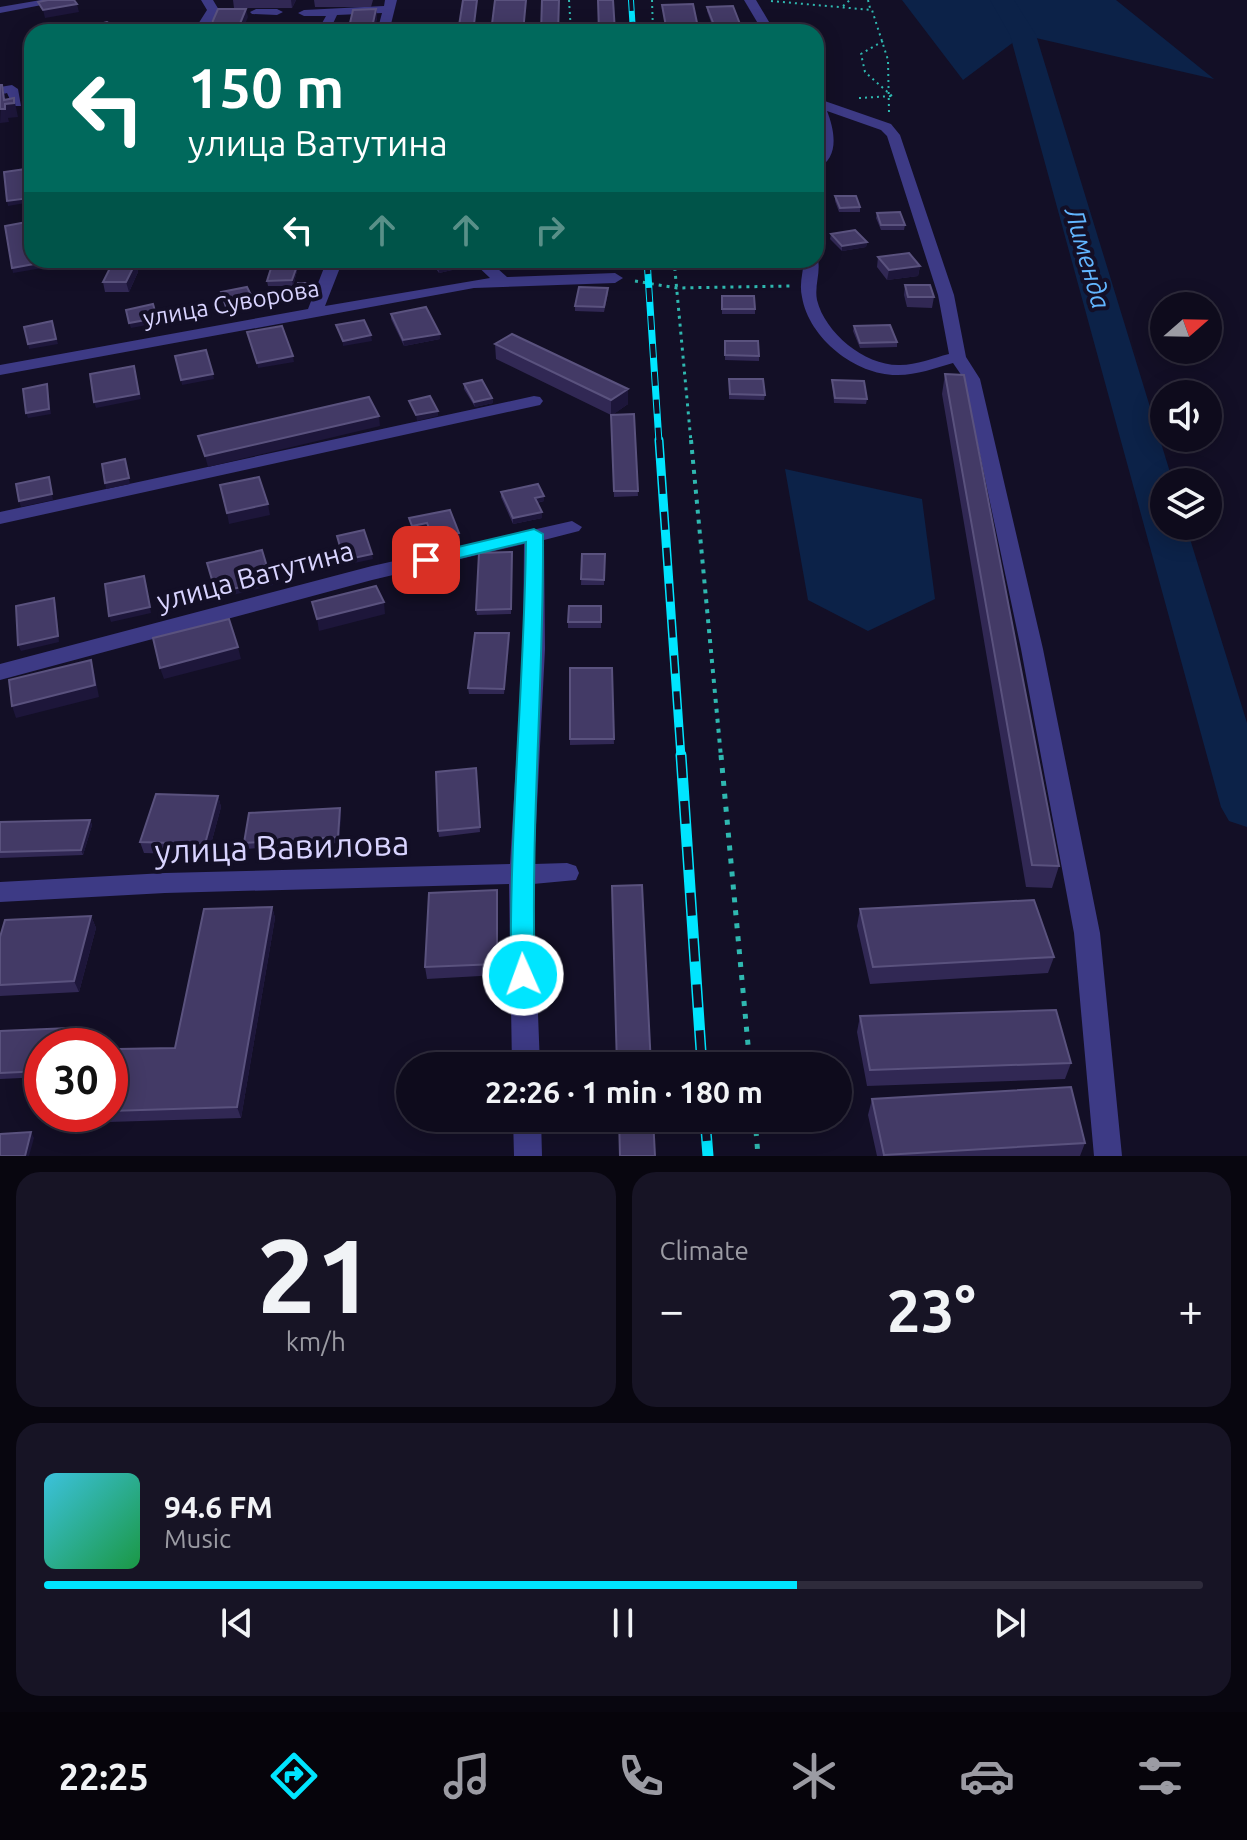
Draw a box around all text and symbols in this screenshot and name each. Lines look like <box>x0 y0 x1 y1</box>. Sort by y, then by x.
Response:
icon: left <box>56 56 160 160</box>
text: 150 m <box>188 56 344 119</box>
text: улица Ватутина <box>188 122 448 163</box>
water label: Лименда <box>1060 203 1116 312</box>
icon: left <box>276 208 320 252</box>
icon: ahead <box>360 208 404 252</box>
icon: ahead <box>444 208 488 252</box>
icon: right <box>528 208 572 252</box>
street label: улица Суворова <box>141 274 321 332</box>
north arrow <box>1150 292 1222 364</box>
map controls <box>1150 292 1222 540</box>
button: sound <box>1150 380 1222 452</box>
button: layers <box>1150 468 1222 540</box>
pin <box>392 526 460 594</box>
street label: улица Ватутина <box>153 534 357 616</box>
icon: arrive <box>404 538 448 582</box>
street label: улица Вавилова <box>154 823 410 869</box>
position arrow <box>481 933 565 1017</box>
speed limit sign: 30 <box>24 1028 128 1132</box>
text: 22:26 · 1 min · 180 m <box>485 1075 763 1109</box>
text: 21 <box>257 1216 374 1333</box>
text: Climate <box>660 1236 749 1265</box>
text: 23° <box>887 1276 976 1343</box>
text: − <box>660 1285 684 1334</box>
text: + <box>1178 1285 1203 1334</box>
text: km/h <box>286 1327 346 1356</box>
text: 94.6 FM <box>164 1490 273 1524</box>
text: Music <box>164 1524 231 1553</box>
icon: previous <box>215 1601 259 1645</box>
icon: pause <box>601 1601 645 1645</box>
icon: next <box>988 1601 1032 1645</box>
icon: directions <box>266 1748 322 1804</box>
icon: music <box>439 1748 495 1804</box>
icon: phone <box>613 1748 669 1804</box>
icon: climate <box>786 1748 842 1804</box>
icon: car <box>959 1748 1015 1804</box>
icon: filters <box>1132 1748 1188 1804</box>
text: 22:25 <box>59 1756 149 1797</box>

